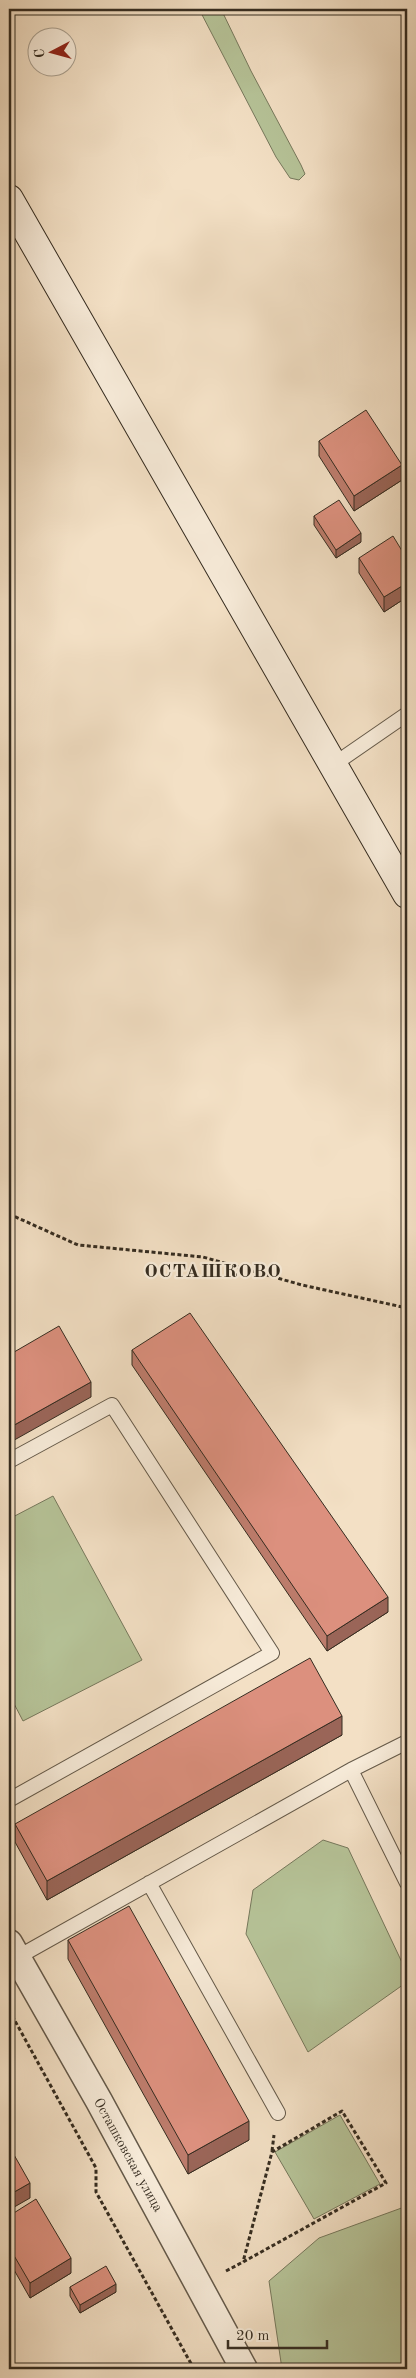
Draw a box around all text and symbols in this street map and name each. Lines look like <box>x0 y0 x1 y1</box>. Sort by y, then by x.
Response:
north arrow <box>28 28 78 78</box>
text: С <box>33 48 48 59</box>
district label: ОСТАШКОВО <box>144 1263 282 1282</box>
street label: Осташковская улица <box>91 2096 165 2214</box>
scale bar <box>228 2318 327 2350</box>
text: 20 m <box>236 2329 270 2344</box>

